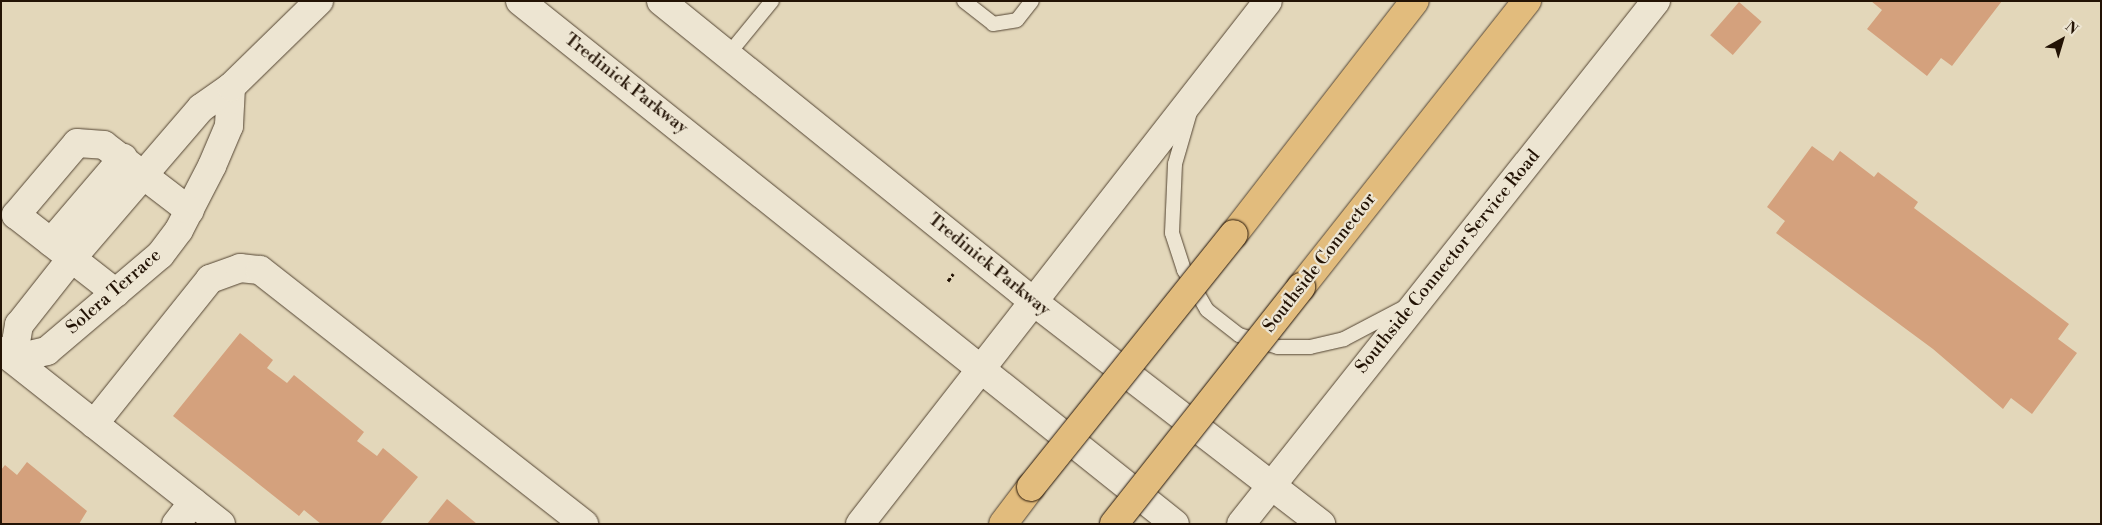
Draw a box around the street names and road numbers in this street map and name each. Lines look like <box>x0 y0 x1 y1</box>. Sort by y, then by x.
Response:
street label: Tredinick Parkway <box>560 29 692 139</box>
street label: Southside Connector Service Road <box>1351 146 1545 378</box>
street label: Southside Connector <box>1259 189 1381 337</box>
street label: Tredinick Parkway <box>923 209 1055 321</box>
street label: Solera Terrace <box>62 245 166 339</box>

